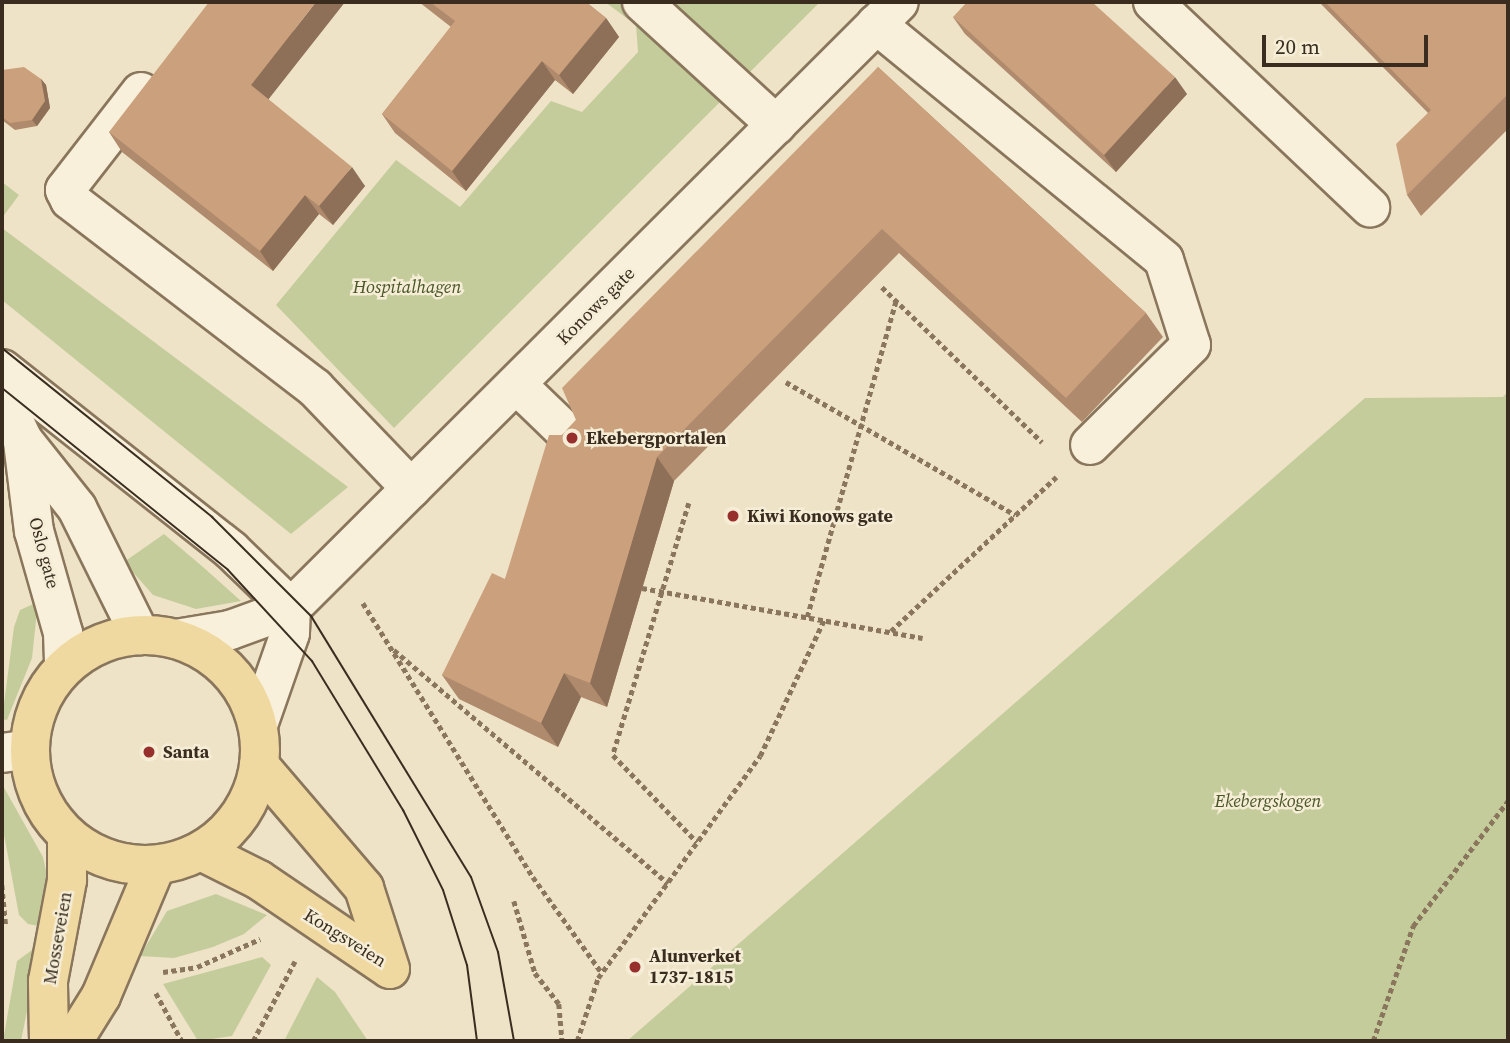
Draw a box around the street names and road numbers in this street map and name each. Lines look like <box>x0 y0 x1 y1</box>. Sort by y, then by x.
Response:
street label: Konows gate <box>553 263 639 349</box>
street label: Oslo gate <box>24 515 64 591</box>
street label: Mosseveien <box>39 890 77 986</box>
street label: Kongsveien <box>300 904 390 972</box>

